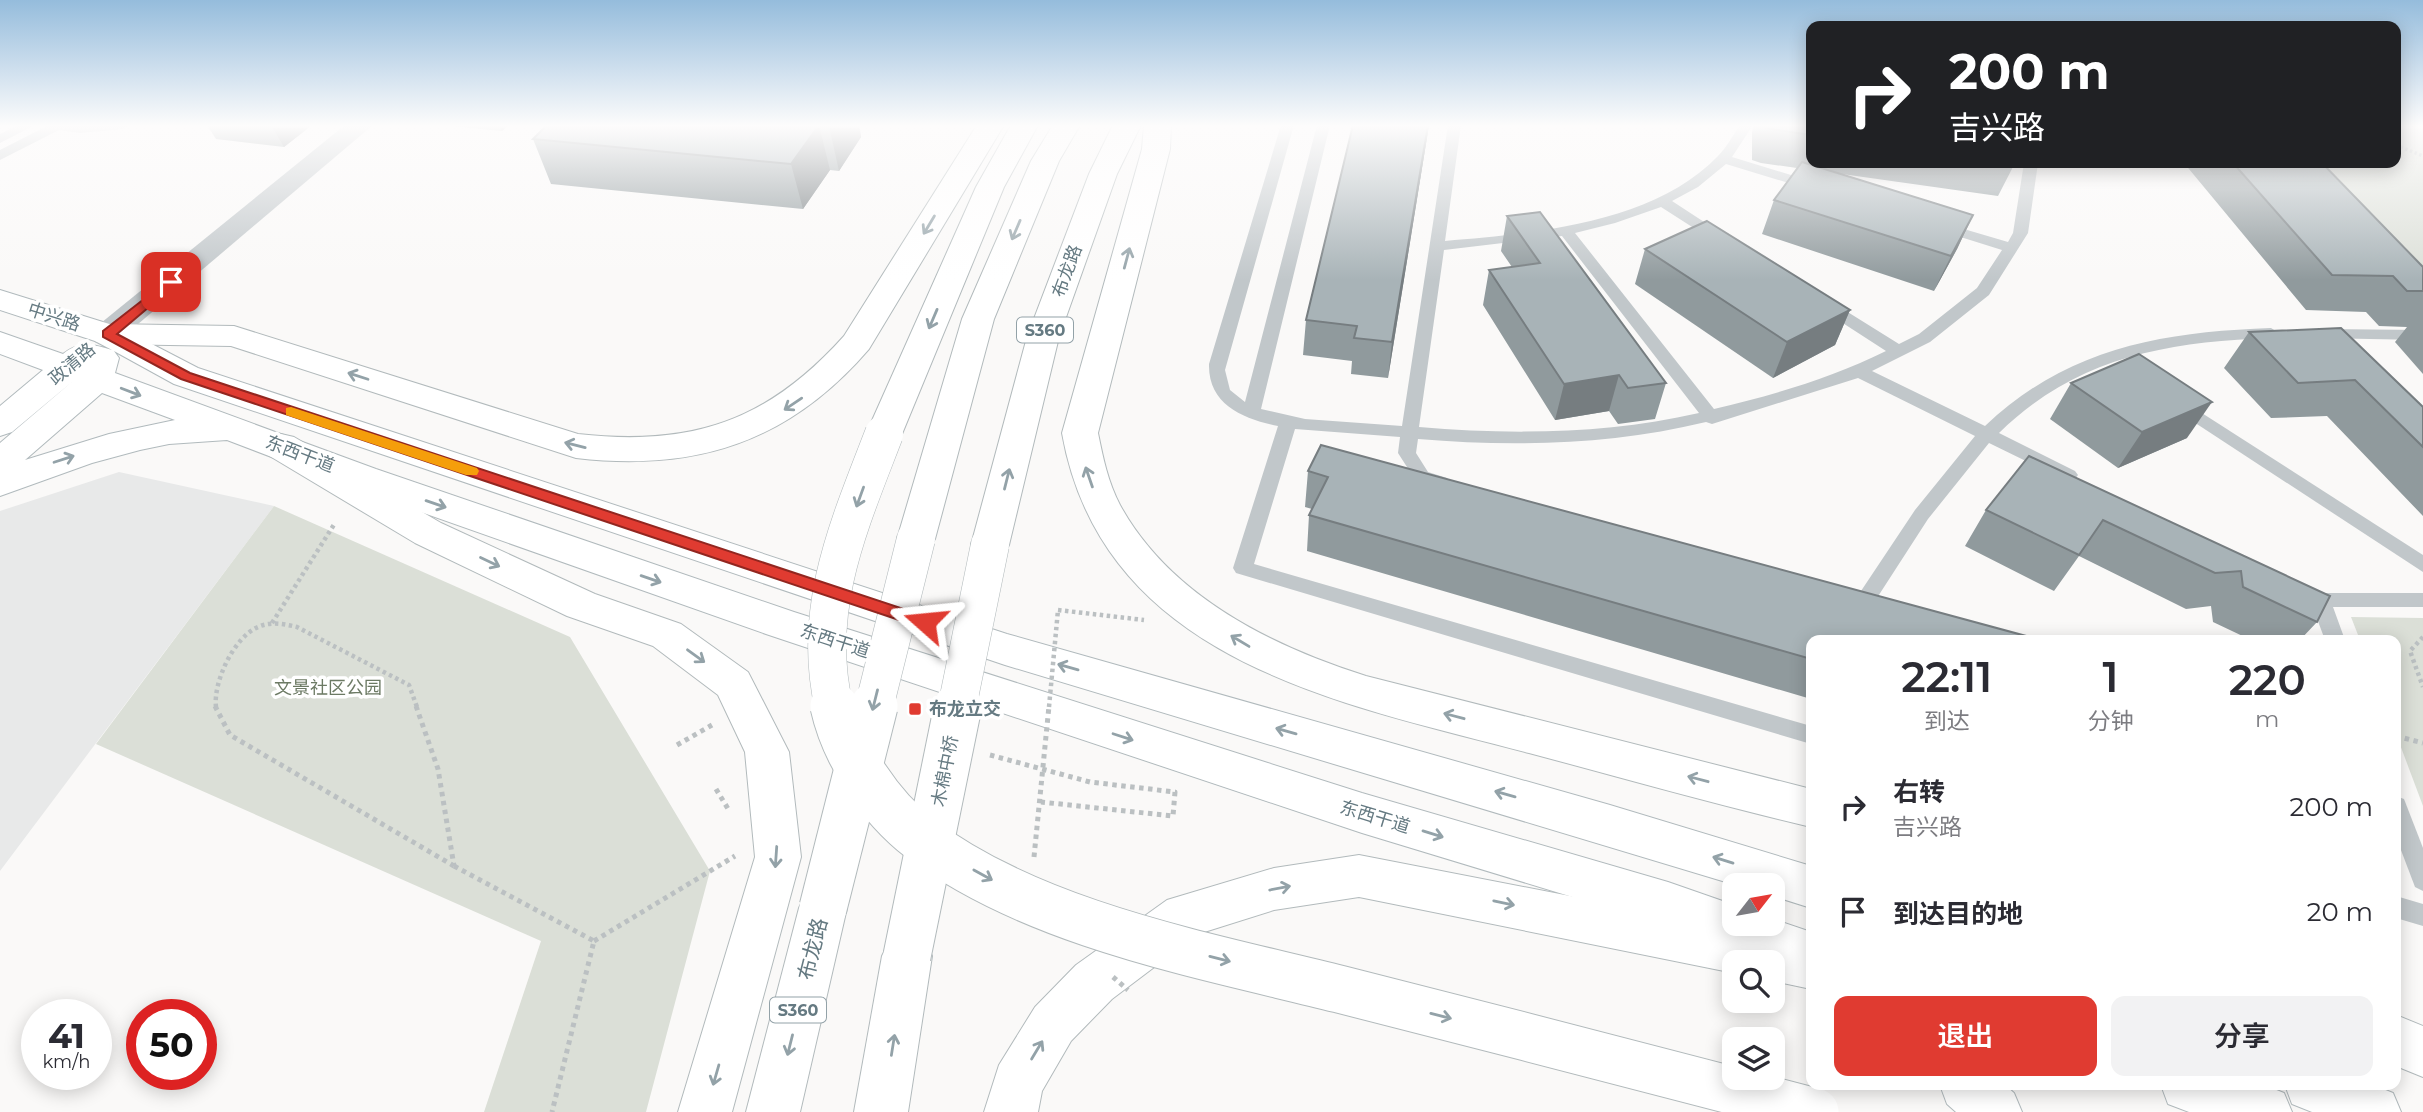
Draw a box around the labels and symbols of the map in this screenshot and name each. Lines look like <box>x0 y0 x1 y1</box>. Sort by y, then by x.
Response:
one-way arrow <box>922 214 936 234</box>
one-way arrow <box>1009 219 1022 241</box>
street label: 布龙路 <box>1047 242 1087 300</box>
one-way arrow <box>1121 248 1134 270</box>
pin <box>141 252 201 312</box>
street label: 中兴路 <box>25 298 83 336</box>
one-way arrow <box>926 308 939 329</box>
road number: S360 <box>1017 318 1073 342</box>
street label: 政清路 <box>44 338 100 390</box>
one-way arrow <box>348 369 370 381</box>
one-way arrow <box>120 386 142 399</box>
one-way arrow <box>784 397 803 411</box>
street label: 东西干道 <box>262 431 338 477</box>
one-way arrow <box>564 437 586 450</box>
one-way arrow <box>53 452 75 465</box>
one-way arrow <box>1082 466 1094 488</box>
one-way arrow <box>1001 468 1014 490</box>
one-way arrow <box>853 486 866 508</box>
one-way arrow <box>425 499 447 511</box>
one-way arrow <box>479 556 500 569</box>
one-way arrow <box>640 574 662 586</box>
position arrow <box>888 585 962 659</box>
street label: 东西干道 <box>797 619 873 663</box>
one-way arrow <box>1230 634 1250 648</box>
one-way arrow <box>686 649 705 664</box>
one-way arrow <box>1057 660 1080 673</box>
park label: 文景社区公园 <box>274 677 382 699</box>
one-way arrow <box>868 688 881 711</box>
place label: 布龙立交 <box>929 698 1001 720</box>
marker: 布龙立交 <box>907 701 923 717</box>
one-way arrow <box>1443 708 1465 721</box>
one-way arrow <box>1275 723 1297 736</box>
one-way arrow <box>1111 731 1133 744</box>
street label: 木棉中桥 <box>927 734 963 808</box>
one-way arrow <box>1687 772 1710 785</box>
one-way arrow <box>1494 787 1516 800</box>
street label: 东西干道 <box>1337 796 1413 838</box>
one-way arrow <box>1422 829 1444 842</box>
one-way arrow <box>769 845 782 867</box>
one-way arrow <box>1712 852 1734 865</box>
one-way arrow <box>973 868 993 882</box>
north arrow <box>1722 873 1785 936</box>
one-way arrow <box>1269 881 1291 894</box>
one-way arrow <box>1492 896 1515 910</box>
street label: 布龙路 <box>793 915 832 982</box>
one-way arrow <box>1209 953 1231 966</box>
road number: S360 <box>770 998 826 1022</box>
speed limit sign: 50 <box>126 999 217 1090</box>
one-way arrow <box>1430 1010 1452 1023</box>
one-way arrow <box>782 1033 796 1056</box>
one-way arrow <box>887 1034 900 1057</box>
one-way arrow <box>1031 1040 1045 1060</box>
one-way arrow <box>708 1064 721 1086</box>

